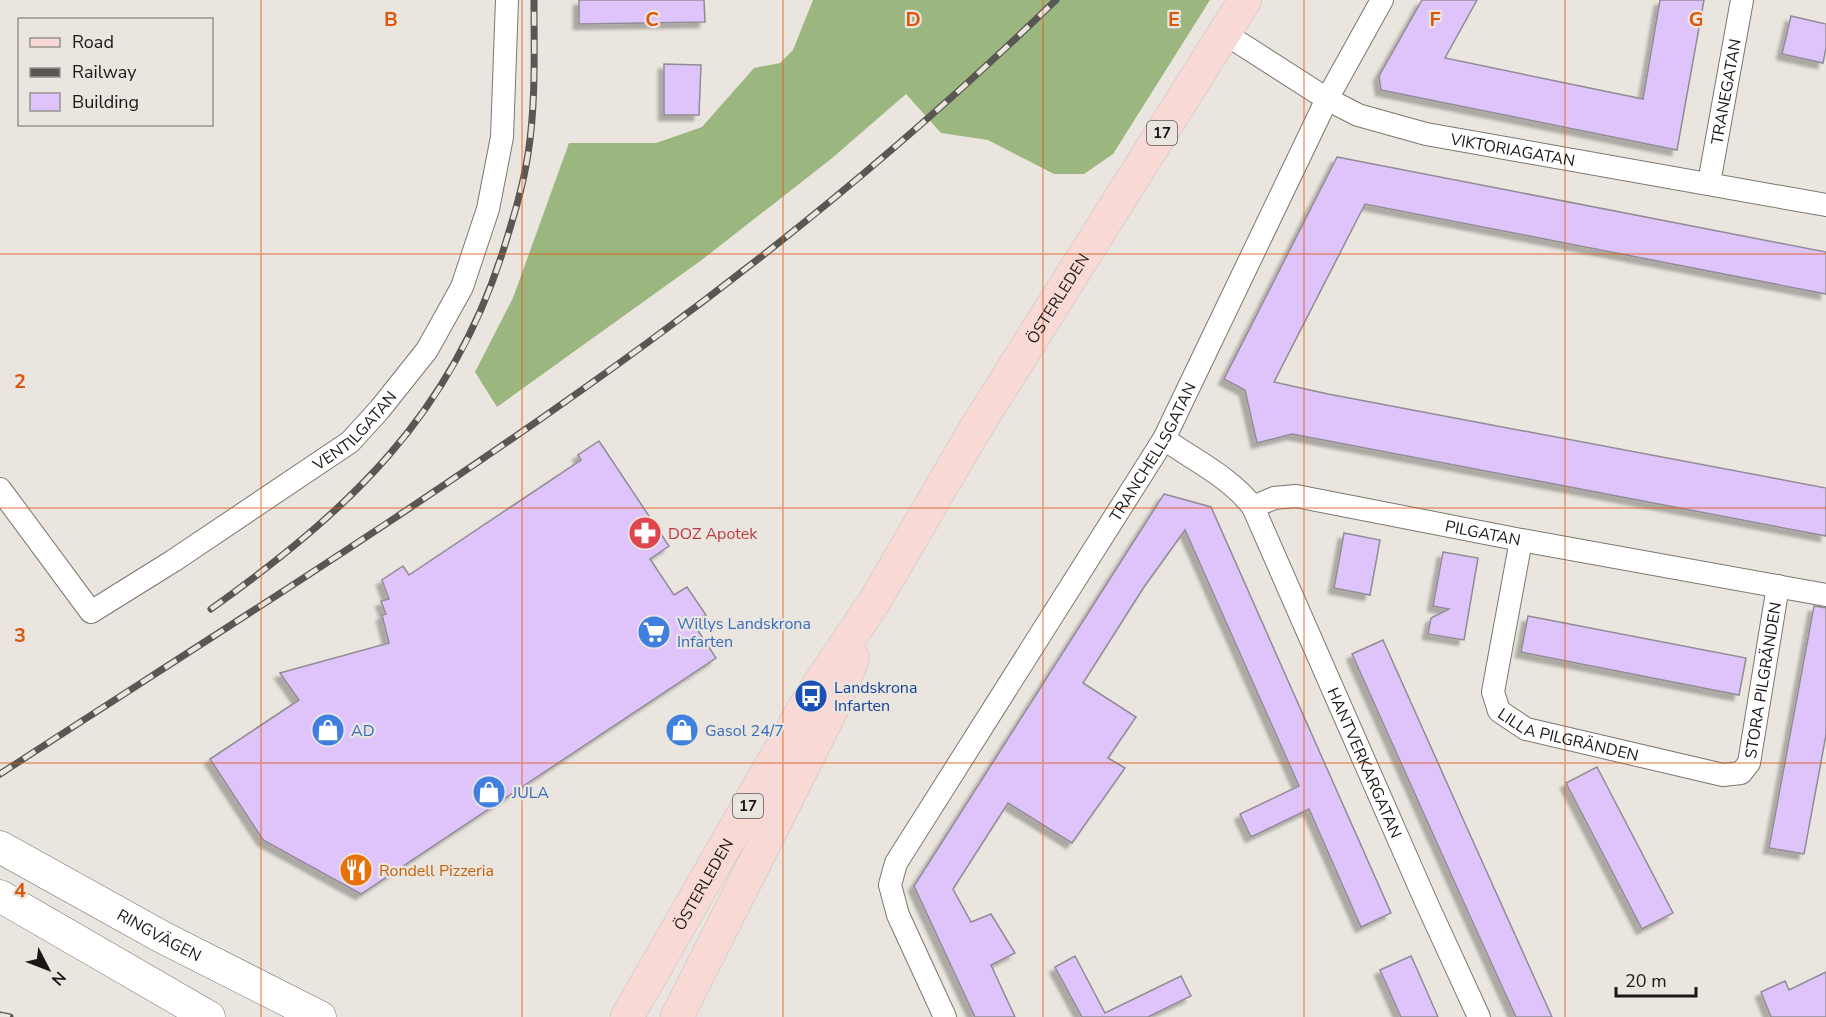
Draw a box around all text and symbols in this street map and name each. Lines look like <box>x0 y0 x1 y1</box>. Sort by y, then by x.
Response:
text: B <box>384 6 398 33</box>
text: C <box>645 6 659 33</box>
text: D <box>905 6 921 33</box>
text: E <box>1168 6 1180 33</box>
text: F <box>1429 6 1441 33</box>
text: G <box>1689 6 1703 33</box>
legend <box>18 18 213 126</box>
text: Road <box>72 30 114 54</box>
street label: TRANEGATAN <box>1706 37 1747 146</box>
text: Railway <box>72 60 137 84</box>
text: Building <box>72 90 139 114</box>
road number: 17 <box>1147 121 1177 145</box>
street label: VIKTORIAGATAN <box>1448 128 1577 172</box>
street label: ÖSTERLEDEN <box>1022 250 1095 348</box>
text: 2 <box>14 368 26 395</box>
street label: TRANCHELLSGATAN <box>1105 379 1202 526</box>
street label: VENTILGATAN <box>308 387 402 476</box>
pharmacy icon: DOZ Apotek <box>627 515 663 551</box>
street label: PILGATAN <box>1443 515 1522 552</box>
place label: DOZ Apotek <box>668 523 758 545</box>
street label: STORA PILGRÄNDEN <box>1740 601 1787 760</box>
place label: Willys Landskrona Infarten <box>677 613 811 653</box>
supermarket icon: Willys Landskrona Infarten <box>636 614 672 650</box>
text: 3 <box>14 622 26 649</box>
place label: Landskrona Infarten <box>834 677 917 717</box>
bus stop icon: Landskrona Infarten <box>793 678 829 714</box>
street label: HANTVERKARGATAN <box>1321 684 1407 842</box>
street label: LILLA PILGRÄNDEN <box>1493 703 1641 767</box>
shop icon: AD <box>310 712 346 748</box>
shop icon: Gasol 24/7 <box>664 712 700 748</box>
place label: AD <box>351 720 375 742</box>
place label: Gasol 24/7 <box>705 720 784 742</box>
shop icon: JULA <box>471 774 507 810</box>
place label: JULA <box>511 782 549 804</box>
road number: 17 <box>733 794 763 818</box>
street label: ÖSTERLEDEN <box>669 835 739 935</box>
restaurant icon: Rondell Pizzeria <box>338 852 374 888</box>
place label: Rondell Pizzeria <box>379 860 494 882</box>
text: 4 <box>14 877 26 904</box>
street label: RINGVÄGEN <box>113 904 205 967</box>
north arrow <box>18 939 78 999</box>
scale bar <box>1616 960 1696 998</box>
text: N <box>46 967 71 990</box>
text: 20 m <box>1625 969 1667 993</box>

